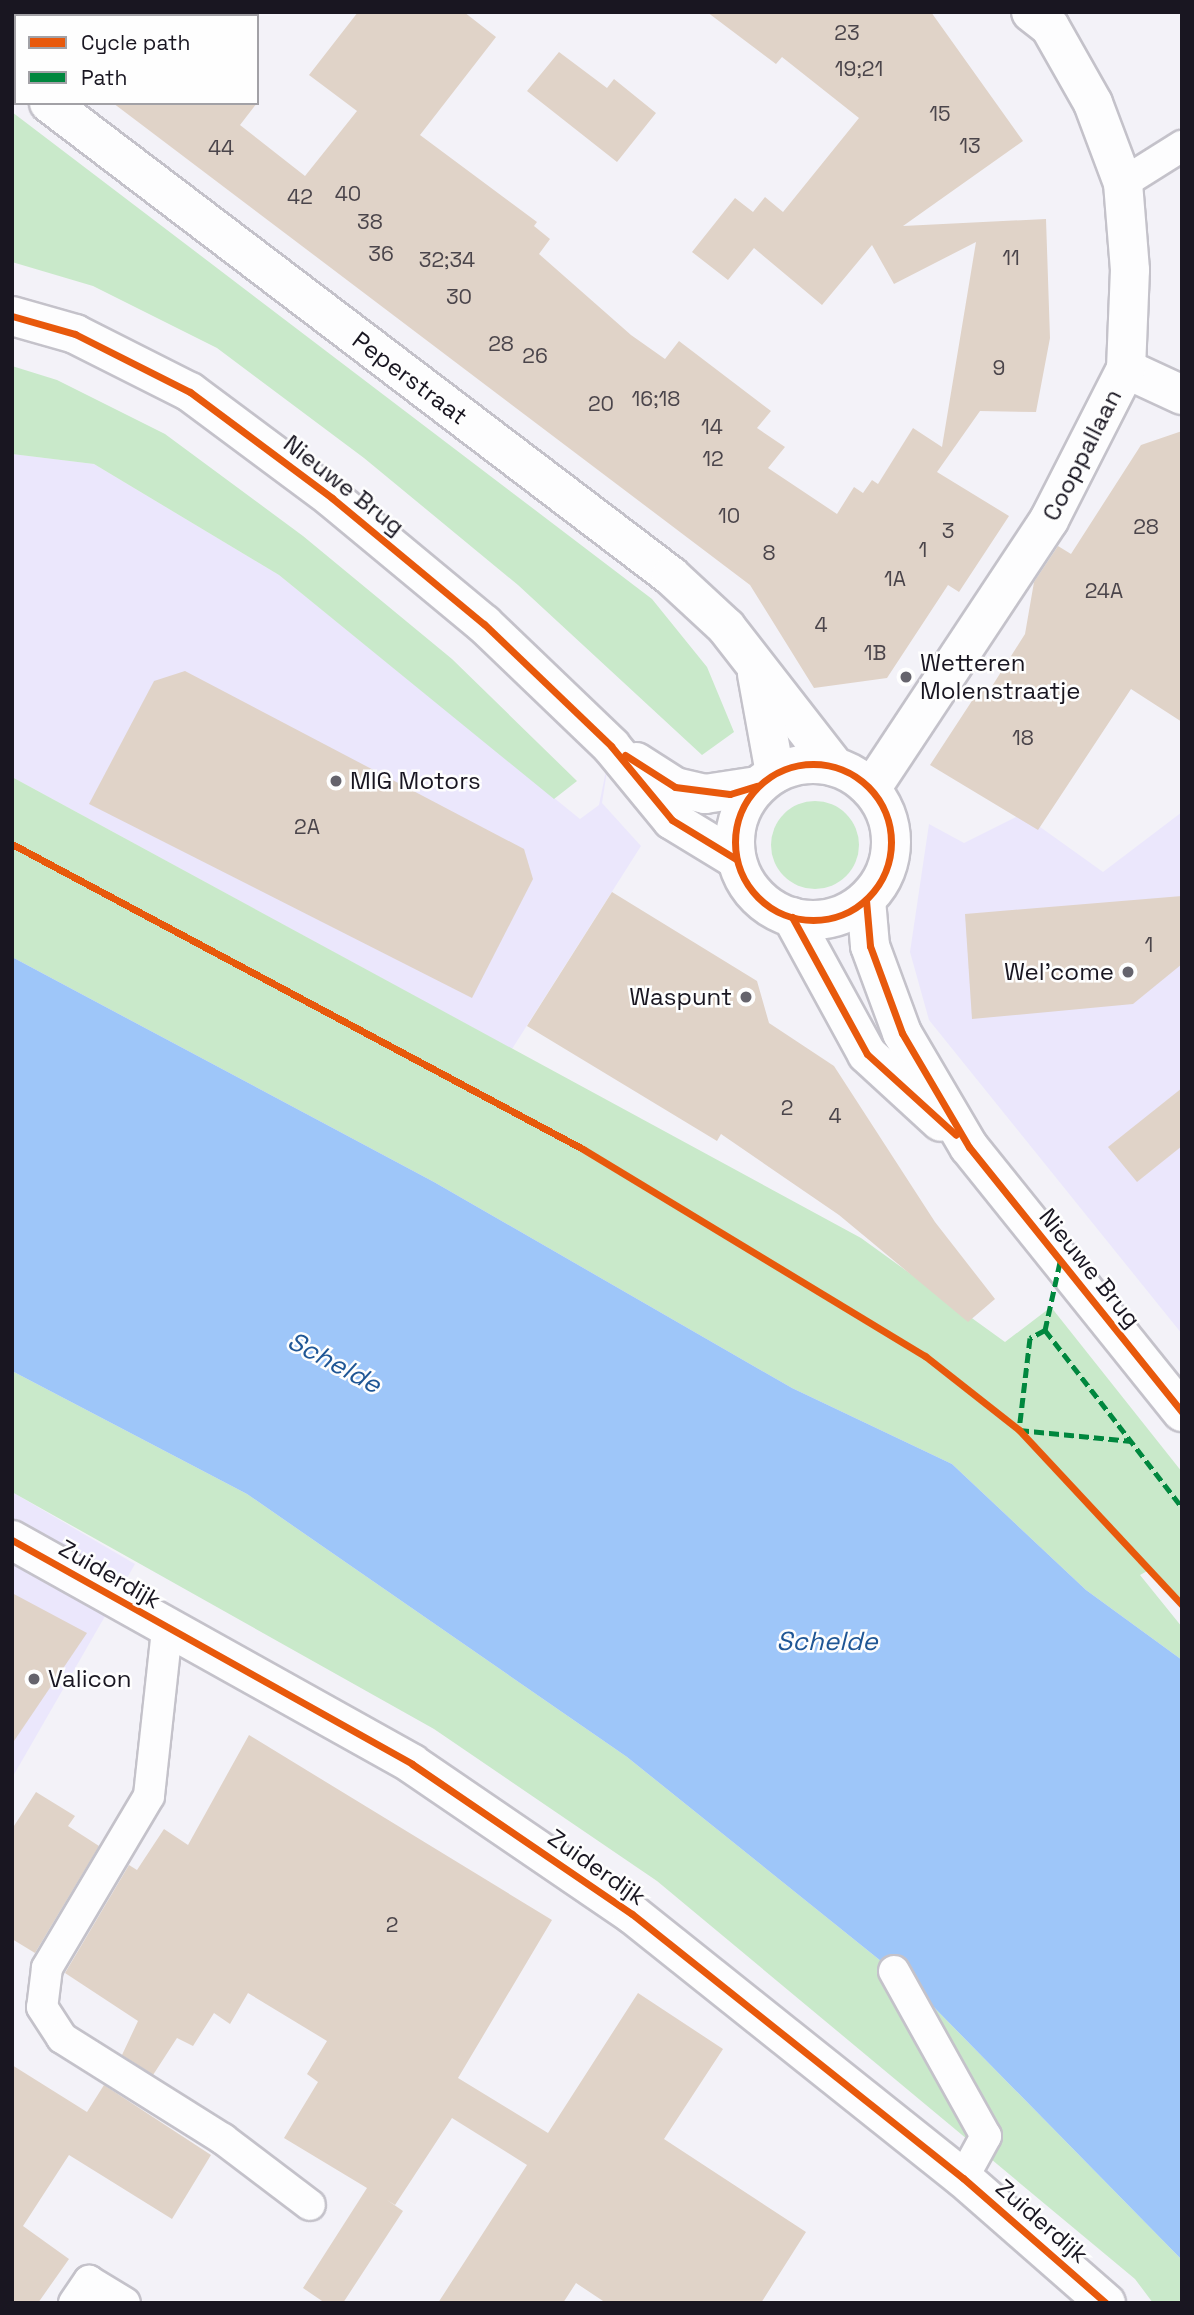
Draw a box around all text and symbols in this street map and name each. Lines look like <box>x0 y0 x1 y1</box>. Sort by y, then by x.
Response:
legend <box>14 14 259 105</box>
house number: 23 <box>834 20 860 46</box>
text: Cycle path <box>81 29 190 56</box>
house number: 19;21 <box>835 56 883 82</box>
text: Path <box>81 64 127 91</box>
house number: 15 <box>929 101 951 127</box>
house number: 13 <box>959 133 981 159</box>
house number: 44 <box>208 135 234 161</box>
house number: 40 <box>335 181 361 207</box>
house number: 42 <box>287 184 313 210</box>
house number: 38 <box>357 209 383 235</box>
house number: 36 <box>368 241 394 267</box>
house number: 11 <box>1002 245 1020 271</box>
house number: 32;34 <box>419 247 475 273</box>
house number: 30 <box>446 284 472 310</box>
street label: Peperstraat <box>347 325 473 431</box>
house number: 28 <box>488 331 514 357</box>
house number: 26 <box>522 343 548 369</box>
house number: 9 <box>993 355 1005 381</box>
street label: Cooppallaan <box>1037 384 1127 526</box>
house number: 16;18 <box>632 386 680 412</box>
house number: 20 <box>588 391 614 417</box>
house number: 14 <box>701 414 723 440</box>
street label: Nieuwe Brug <box>278 429 410 541</box>
house number: 12 <box>702 446 724 472</box>
house number: 10 <box>718 503 740 529</box>
house number: 28 <box>1133 514 1159 540</box>
house number: 3 <box>942 518 954 544</box>
house number: 1 <box>919 537 927 563</box>
house number: 8 <box>762 540 776 566</box>
house number: 1A <box>884 566 906 592</box>
house number: 24A <box>1085 578 1123 604</box>
house number: 4 <box>814 612 828 638</box>
house number: 1B <box>864 640 886 666</box>
place label: Wetteren Molenstraatje <box>920 649 1080 705</box>
marker: Wetteren Molenstraatje <box>898 669 914 685</box>
house number: 18 <box>1012 725 1034 751</box>
place label: MIG Motors <box>350 767 481 795</box>
marker: MIG Motors <box>328 773 344 789</box>
house number: 2A <box>294 814 320 840</box>
house number: 1 <box>1145 932 1153 958</box>
place label: Wel'come <box>1004 958 1114 986</box>
marker: Wel'come <box>1120 964 1136 980</box>
place label: Waspunt <box>629 983 732 1011</box>
marker: Waspunt <box>738 989 754 1005</box>
house number: 2 <box>781 1095 793 1121</box>
house number: 4 <box>828 1103 842 1129</box>
street label: Nieuwe Brug <box>1033 1203 1147 1333</box>
water label: Schelde <box>282 1325 386 1401</box>
street label: Zuiderdijk <box>54 1533 166 1615</box>
water label: Schelde <box>776 1626 878 1658</box>
place label: Valicon <box>48 1665 131 1693</box>
marker: Valicon <box>26 1671 42 1687</box>
street label: Zuiderdijk <box>543 1823 651 1911</box>
house number: 2 <box>386 1912 398 1938</box>
street label: Zuiderdijk <box>990 2173 1094 2269</box>

